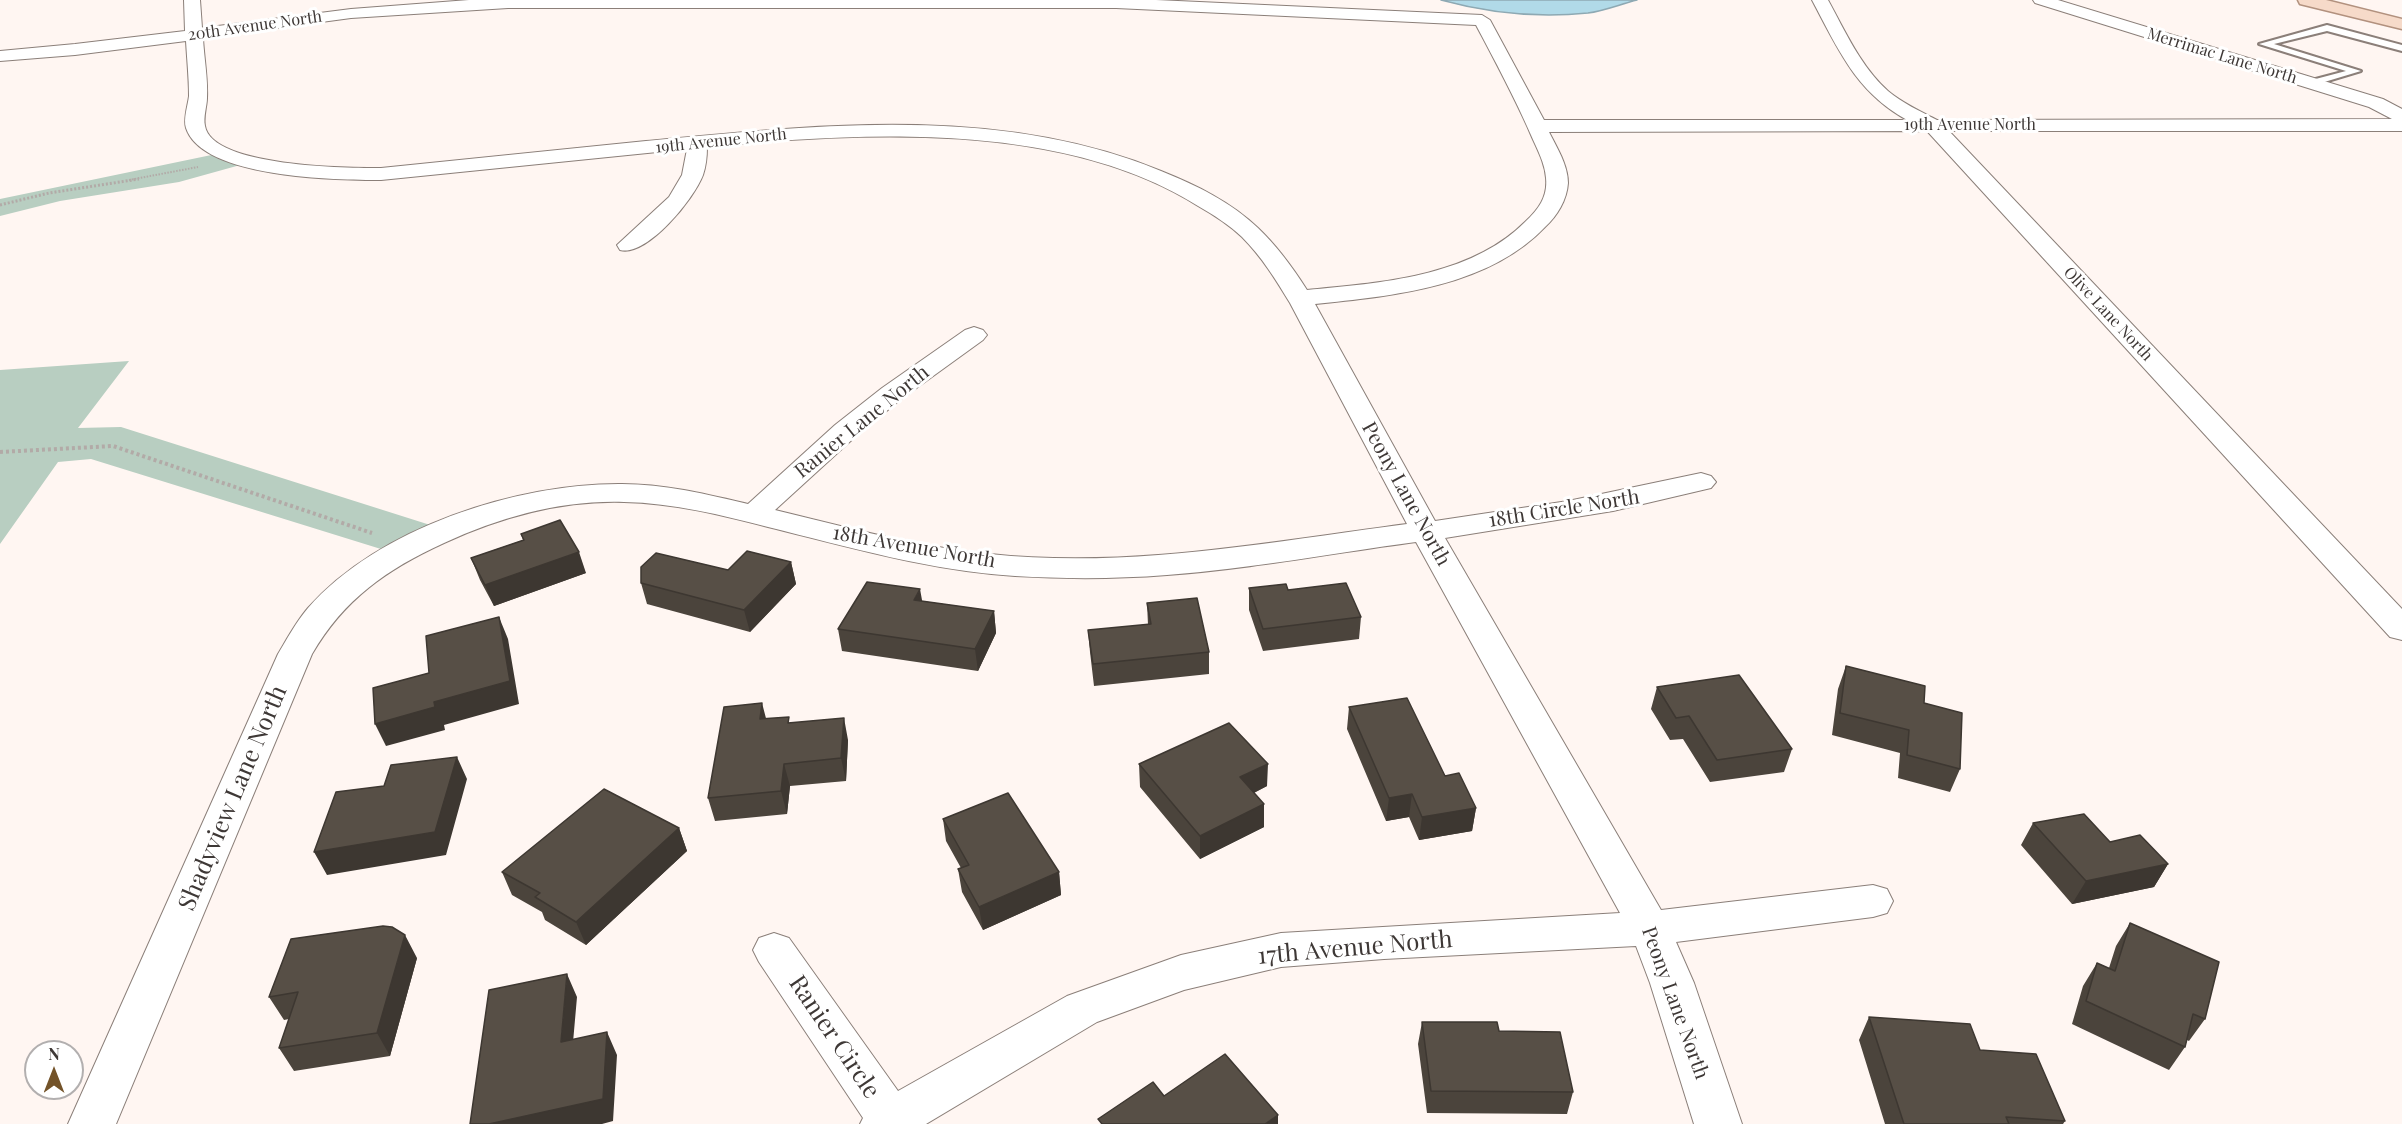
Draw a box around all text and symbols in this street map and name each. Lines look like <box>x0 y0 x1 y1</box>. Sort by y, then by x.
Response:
street label: 20th Avenue North <box>187 7 323 45</box>
street label: Merrimac Lane North <box>2145 24 2299 88</box>
street label: 19th Avenue North <box>1904 115 2036 135</box>
street label: 19th Avenue North <box>654 125 788 157</box>
street label: Olive Lane North <box>2059 263 2157 365</box>
street label: Ranier Lane North <box>790 360 934 484</box>
street label: Peony Lane North <box>1357 418 1455 570</box>
street label: 18th Circle North <box>1487 485 1641 533</box>
street label: 18th Avenue North <box>831 521 997 573</box>
street label: Shadyview Lane North <box>173 681 293 915</box>
street label: Peony Lane North <box>1636 923 1714 1083</box>
street label: 17th Avenue North <box>1256 925 1454 971</box>
street label: Ranier Circle <box>782 970 886 1104</box>
north arrow <box>24 1040 84 1100</box>
text: N <box>48 1043 60 1064</box>

